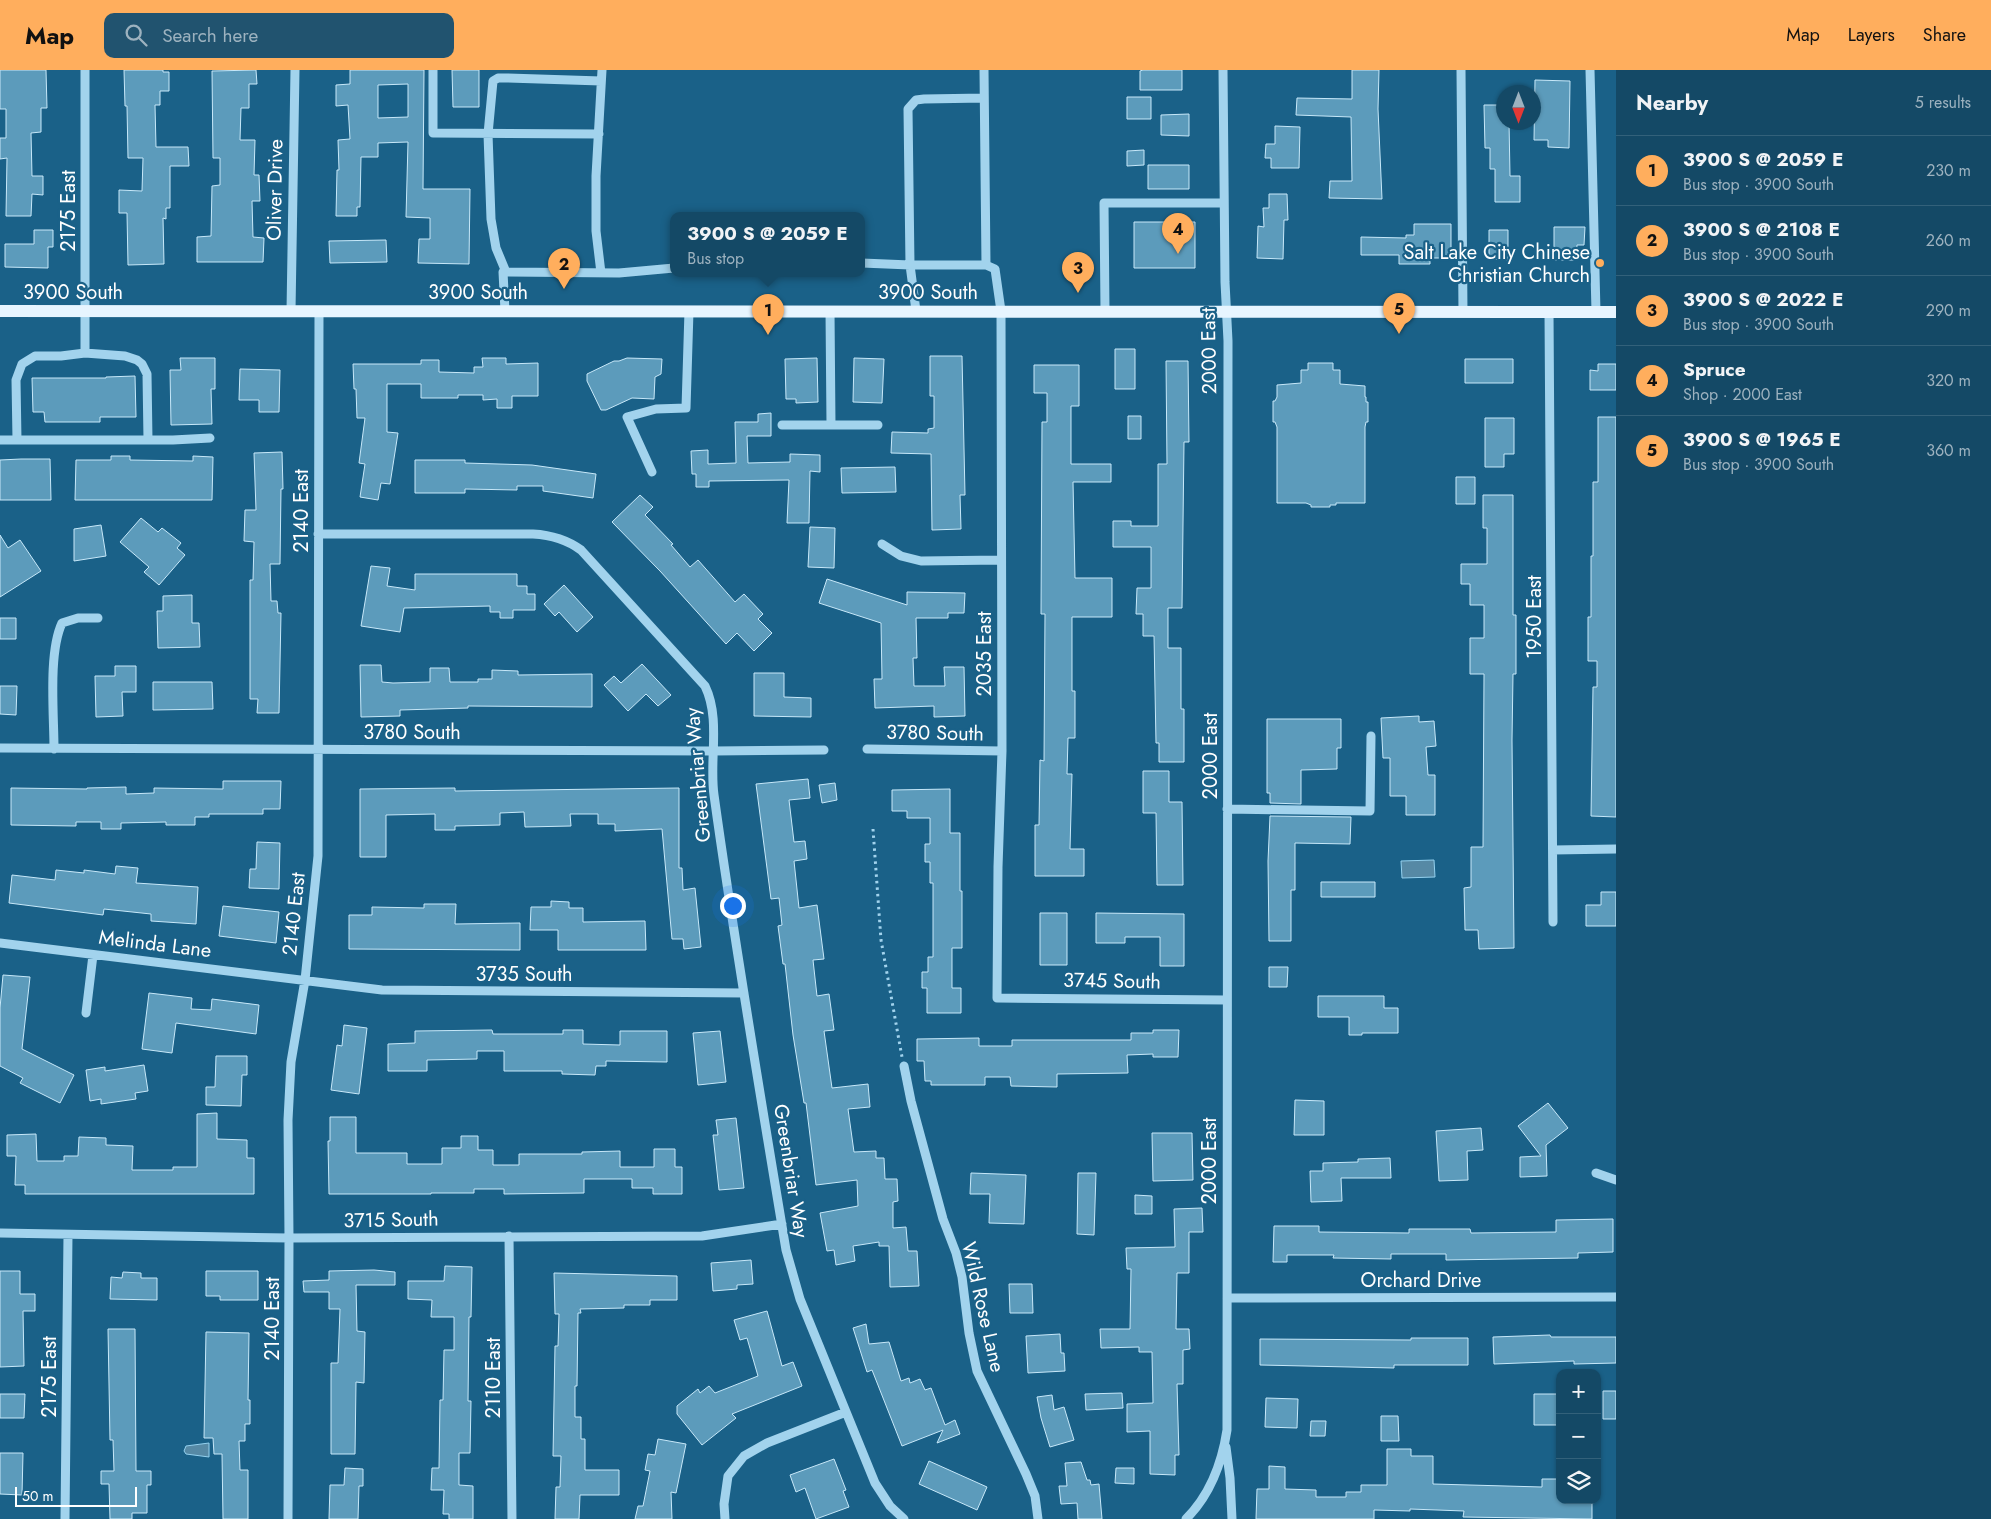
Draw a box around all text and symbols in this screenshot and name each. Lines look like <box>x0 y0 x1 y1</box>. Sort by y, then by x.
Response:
search box <box>104 13 454 58</box>
text: Map <box>25 18 74 53</box>
icon: search <box>122 21 150 49</box>
text: Search here <box>162 22 258 49</box>
text: Map <box>1786 22 1820 48</box>
text: Layers <box>1848 22 1895 48</box>
text: Share <box>1923 22 1966 48</box>
north arrow <box>1496 85 1541 130</box>
text: Nearby <box>1636 88 1708 118</box>
text: 5 results <box>1915 91 1971 114</box>
street label: Oliver Drive <box>260 139 290 241</box>
text: 3900 S @ 2059 E <box>1683 146 1843 173</box>
text: 1 <box>1648 159 1656 182</box>
text: 230 m <box>1926 159 1971 182</box>
street label: 2175 East <box>54 170 83 252</box>
text: Bus stop · 3900 South <box>1683 173 1834 196</box>
popup <box>670 212 865 277</box>
pin: 4 <box>1162 213 1194 254</box>
text: 3900 S @ 2108 E <box>1683 216 1840 243</box>
text: 3900 S @ 2059 E <box>687 220 848 247</box>
text: 2 <box>1647 229 1657 252</box>
text: 260 m <box>1926 229 1971 252</box>
place label: Salt Lake City Chinese Christian Church <box>1404 238 1590 290</box>
text: Bus stop · 3900 South <box>1683 243 1834 266</box>
text: Bus stop <box>687 247 744 270</box>
pin: 2 <box>548 248 580 289</box>
pin: 3 <box>1062 252 1094 293</box>
marker: Salt Lake City Chinese Christian Church <box>1594 257 1606 269</box>
street label: 3900 South <box>23 278 123 307</box>
street label: 3900 South <box>428 278 528 307</box>
street label: 3900 South <box>878 278 978 307</box>
text: 3900 S @ 2022 E <box>1683 286 1843 313</box>
pin: 5 <box>1383 293 1415 334</box>
pin: 1 <box>752 294 784 335</box>
text: 3 <box>1647 299 1657 322</box>
text: 290 m <box>1926 299 1971 322</box>
street label: 2000 East <box>1194 307 1224 395</box>
text: Bus stop · 3900 South <box>1683 313 1834 336</box>
text: Spruce <box>1683 356 1746 383</box>
text: 4 <box>1646 369 1658 392</box>
text: 320 m <box>1926 369 1971 392</box>
text: Shop · 2000 East <box>1683 383 1802 406</box>
text: 3900 S @ 1965 E <box>1683 426 1841 453</box>
text: 5 <box>1647 439 1657 462</box>
text: 360 m <box>1926 439 1971 462</box>
text: Bus stop · 3900 South <box>1683 453 1834 476</box>
street label: 2140 East <box>287 469 316 553</box>
street label: 1950 East <box>1520 575 1549 659</box>
street label: 2035 East <box>970 611 999 697</box>
street label: Greenbriar Way <box>678 706 718 844</box>
street label: 2000 East <box>1196 712 1225 799</box>
street label: 3780 South <box>363 718 461 747</box>
street label: 3780 South <box>886 718 984 748</box>
street label: 2140 East <box>275 871 313 957</box>
your location <box>720 893 746 919</box>
street label: Melinda Lane <box>97 923 213 965</box>
street label: 3735 South <box>476 960 573 989</box>
street label: 3745 South <box>1063 966 1161 996</box>
street label: Greenbriar Way <box>766 1102 816 1240</box>
street label: 2000 East <box>1195 1117 1224 1204</box>
street label: 3715 South <box>343 1205 439 1235</box>
street label: Wild Rose Lane <box>954 1239 1012 1375</box>
street label: Orchard Drive <box>1361 1266 1481 1295</box>
street label: 2140 East <box>258 1277 287 1361</box>
street label: 2175 East <box>35 1336 64 1418</box>
street label: 2110 East <box>479 1337 508 1418</box>
map controls <box>1556 1369 1601 1504</box>
button: + <box>1556 1369 1601 1414</box>
button: − <box>1556 1414 1601 1459</box>
button: layers <box>1556 1459 1601 1504</box>
scale bar <box>15 1484 138 1507</box>
text: 50 m <box>22 1486 53 1506</box>

